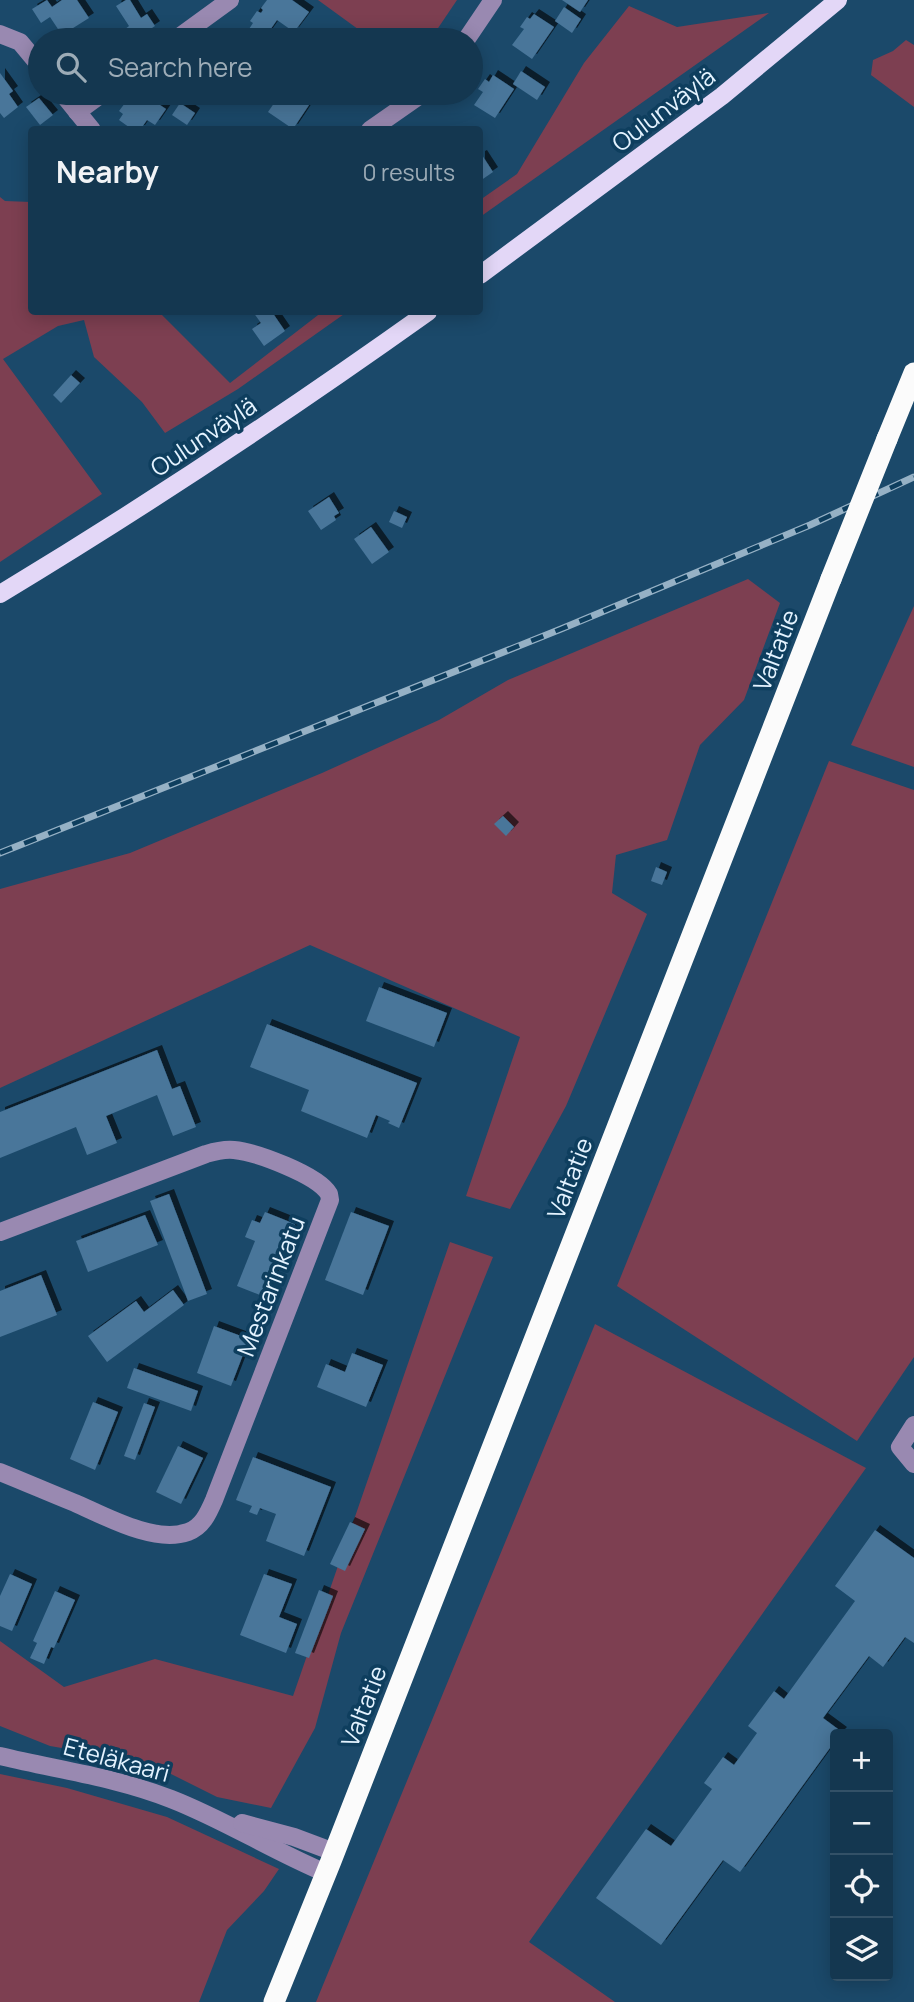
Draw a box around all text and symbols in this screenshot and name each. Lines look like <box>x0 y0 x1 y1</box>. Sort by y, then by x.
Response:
search box <box>28 28 483 105</box>
icon: search <box>52 48 90 86</box>
text: Search here <box>108 49 253 85</box>
street label: Oulunväylä <box>605 59 721 159</box>
text: Nearby <box>56 151 159 192</box>
text: 0 results <box>362 156 455 188</box>
street label: Oulunväylä <box>143 388 263 484</box>
street label: Valtatie <box>744 605 806 695</box>
street label: Valtatie <box>538 1133 600 1223</box>
street label: Mestarinkatu <box>228 1211 312 1361</box>
street label: Valtatie <box>332 1661 394 1751</box>
street label: Eteläkaari <box>60 1729 174 1789</box>
map controls <box>830 1729 893 1981</box>
button: + <box>830 1729 893 1792</box>
button: − <box>830 1792 893 1855</box>
button: locate <box>830 1855 893 1918</box>
button: layers <box>830 1918 893 1981</box>

